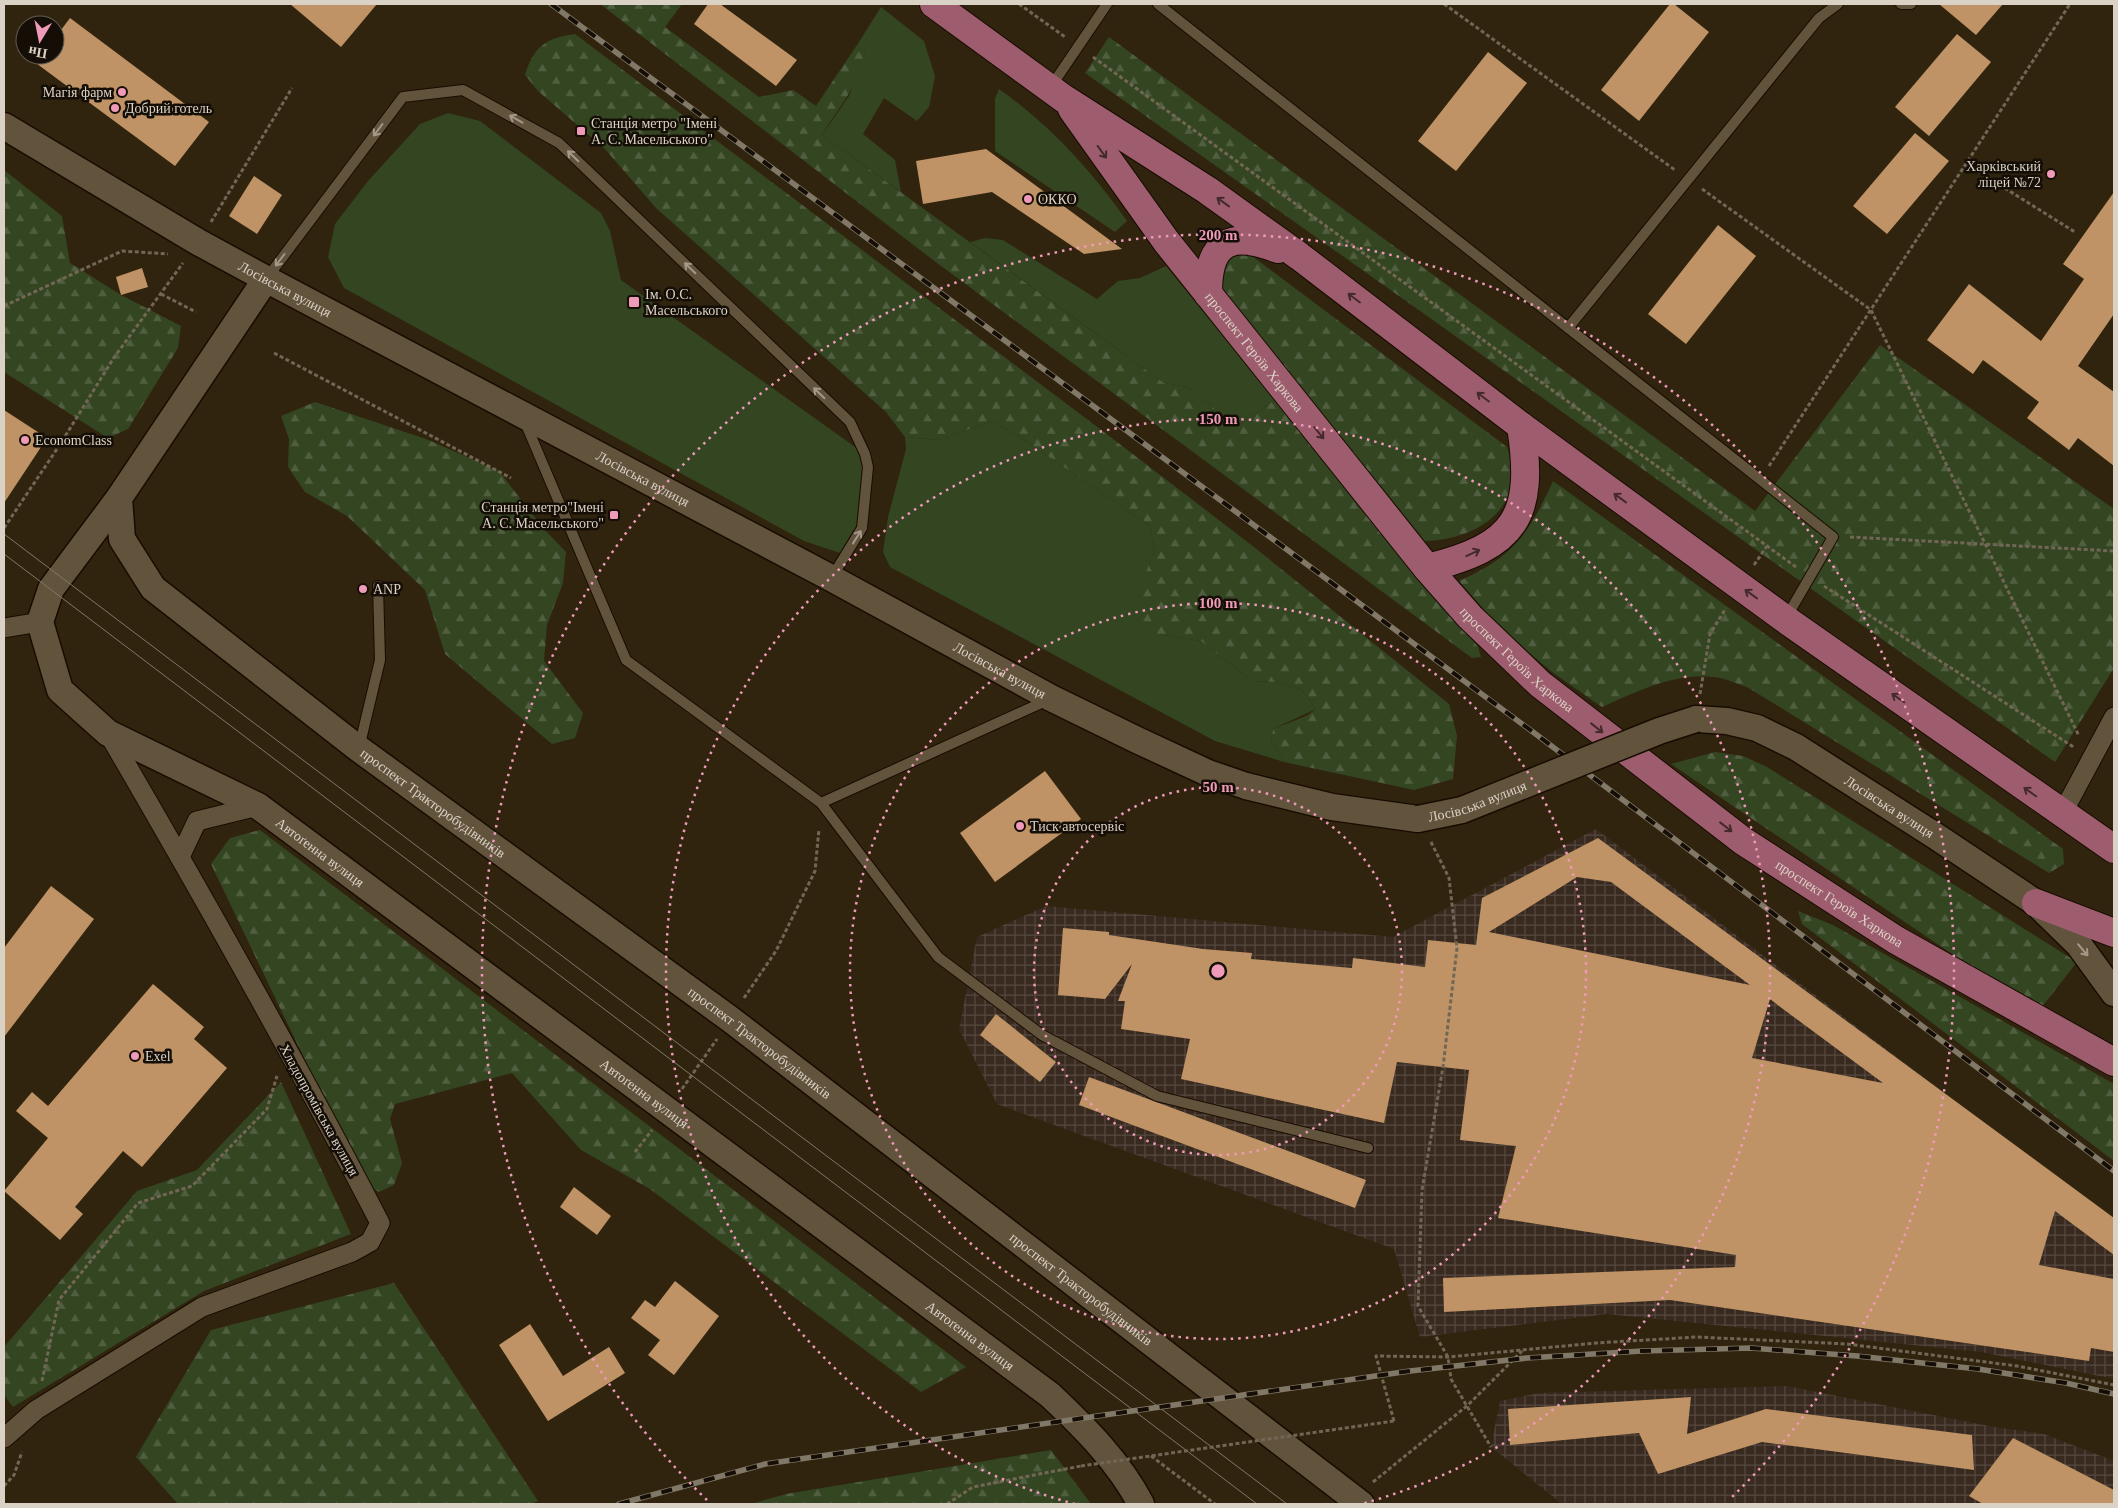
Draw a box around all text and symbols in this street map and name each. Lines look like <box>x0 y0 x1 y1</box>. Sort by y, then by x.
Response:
north arrow <box>15 15 65 65</box>
text: Пн <box>27 43 48 61</box>
place label: Магія фарм <box>43 85 112 100</box>
marker: Магія фарм <box>116 86 128 98</box>
place label: Добрий готель <box>125 101 212 116</box>
marker: Добрий готель <box>109 102 121 114</box>
one-way arrow <box>510 114 524 124</box>
place label: Станція метро "Імені А. С. Масельського" <box>591 116 717 147</box>
one-way arrow <box>373 123 384 136</box>
marker: Станція метро "Імені А. С. Масельського" <box>575 125 587 137</box>
one-way arrow <box>1097 145 1107 159</box>
one-way arrow <box>567 150 579 162</box>
place label: Харківський ліцей №72 <box>1966 159 2041 190</box>
marker: Харківський ліцей №72 <box>2045 168 2057 180</box>
place label: ОККО <box>1038 192 1077 207</box>
marker: ОККО <box>1022 193 1034 205</box>
one-way arrow <box>1216 197 1230 207</box>
text: 200 m <box>1199 227 1238 243</box>
one-way arrow <box>275 253 286 266</box>
street label: Лосівська вулиця <box>236 258 335 320</box>
one-way arrow <box>683 262 696 274</box>
place label: Ім. О.С. Масельського <box>645 287 728 318</box>
street label: проспект Героїв Харкова <box>1202 289 1307 415</box>
one-way arrow <box>1347 293 1361 303</box>
marker: Ім. О.С. Масельського <box>627 295 641 309</box>
one-way arrow <box>813 387 826 399</box>
one-way arrow <box>1477 391 1490 402</box>
text: 150 m <box>1199 411 1238 427</box>
one-way arrow <box>1314 426 1325 439</box>
place label: EconomClass <box>35 433 112 448</box>
marker: EconomClass <box>19 434 31 446</box>
street label: Лосівська вулиця <box>594 448 693 510</box>
one-way arrow <box>1613 493 1627 503</box>
place label: Станція метро"Імені А. С. Масельського" <box>481 500 604 531</box>
marker: Станція метро"Імені А. С. Масельського" <box>608 509 620 521</box>
one-way arrow <box>853 530 863 544</box>
one-way arrow <box>1465 548 1480 558</box>
place label: ANP <box>373 582 401 597</box>
marker: ANP <box>357 583 369 595</box>
one-way arrow <box>1744 589 1758 599</box>
text: 100 m <box>1199 595 1238 611</box>
street label: проспект Героїв Харкова <box>1457 604 1577 715</box>
street label: Лосівська вулиця <box>951 639 1049 702</box>
one-way arrow <box>1891 693 1905 703</box>
one-way arrow <box>1591 722 1604 733</box>
street label: проспект Тракторобудівників <box>358 745 509 861</box>
street label: Лосівська вулиця <box>1842 773 1937 841</box>
street label: Лосівська вулиця <box>1427 777 1529 824</box>
text: 50 m <box>1202 779 1234 795</box>
one-way arrow <box>2024 787 2038 797</box>
street label: Автоґенна вулиця <box>273 815 368 890</box>
place label: Тиск автосервіс <box>1030 819 1124 834</box>
marker: Тиск автосервіс <box>1014 820 1026 832</box>
one-way arrow <box>1719 822 1732 833</box>
street label: проспект Героїв Харкова <box>1773 857 1906 950</box>
one-way arrow <box>2077 944 2088 957</box>
centre of rings <box>1209 962 1227 980</box>
street label: проспект Тракторобудівників <box>685 984 834 1102</box>
street label: Хладопромівська вулиця <box>277 1042 362 1179</box>
place label: Exel <box>145 1049 171 1064</box>
marker: Exel <box>129 1050 141 1062</box>
street label: Автоґенна вулиця <box>597 1056 692 1131</box>
street label: проспект Тракторобудівників <box>1007 1229 1156 1349</box>
street label: Автоґенна вулиця <box>923 1298 1018 1374</box>

